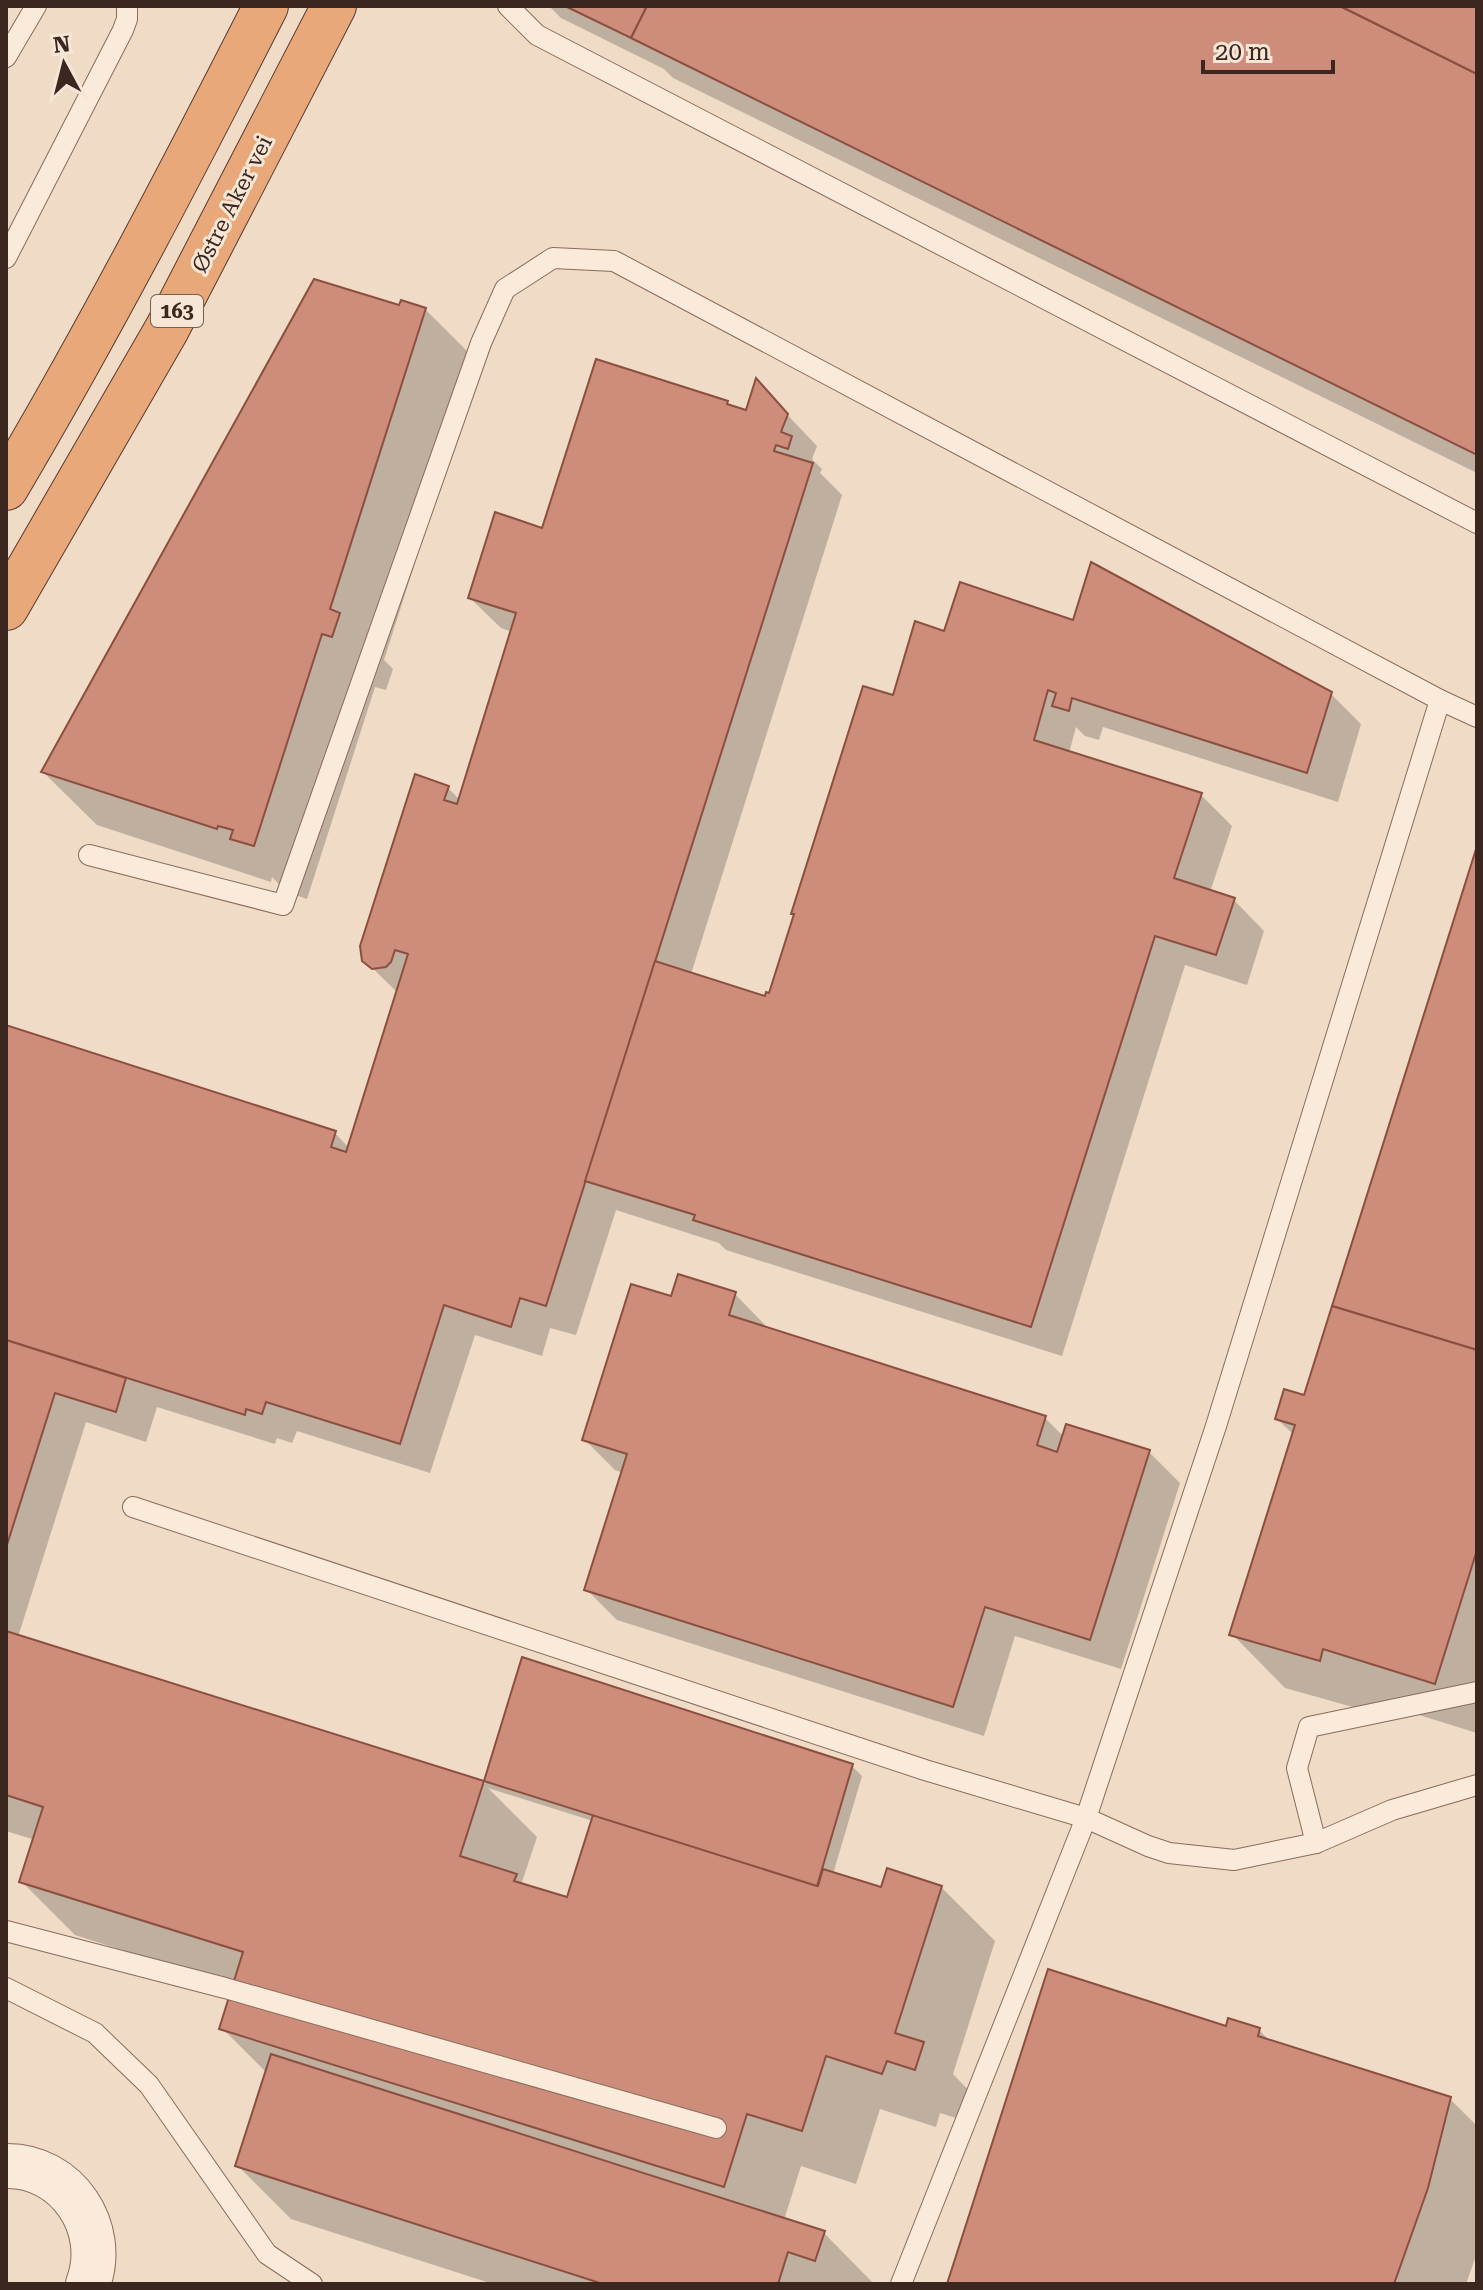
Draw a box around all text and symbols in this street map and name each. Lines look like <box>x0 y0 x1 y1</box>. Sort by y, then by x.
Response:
north arrow <box>24 24 104 104</box>
scale bar <box>1203 24 1333 74</box>
text: N <box>52 31 72 58</box>
text: 20 m <box>1215 38 1270 66</box>
street label: Østre Aker vei <box>187 132 277 276</box>
road number: 163 <box>151 295 203 327</box>

